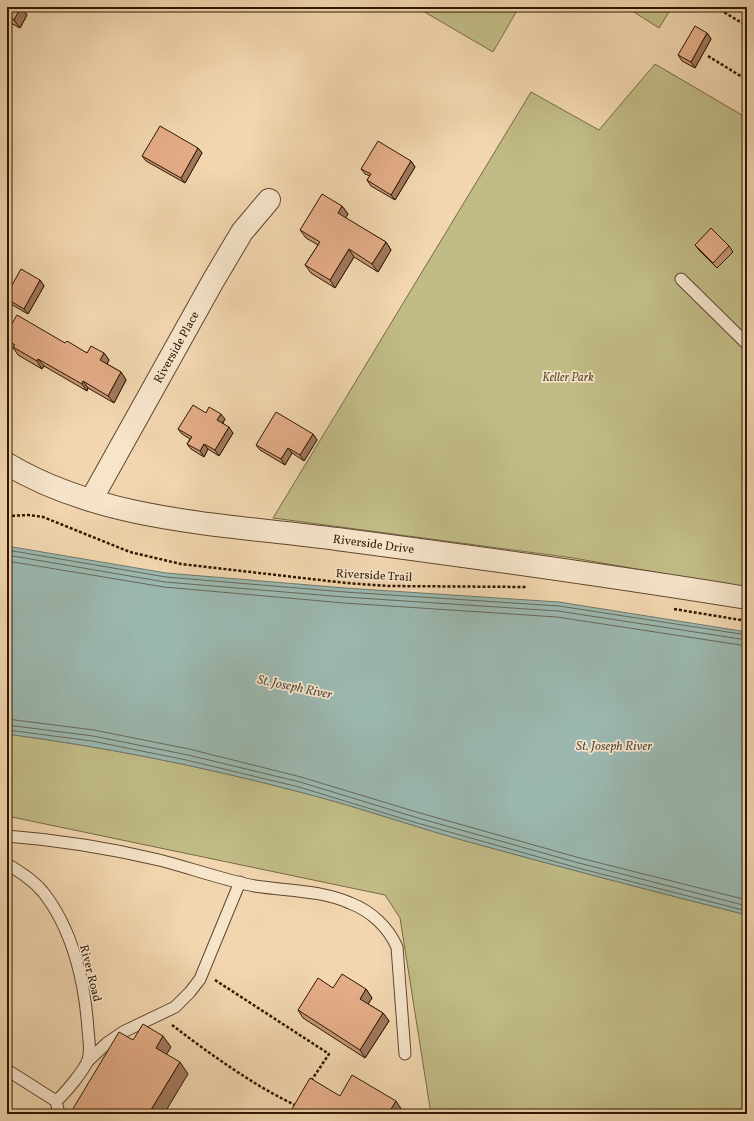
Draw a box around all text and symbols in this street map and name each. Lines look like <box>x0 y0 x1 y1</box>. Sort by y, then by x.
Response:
street label: Riverside Place <box>151 308 204 386</box>
park label: Keller Park <box>542 370 594 386</box>
street label: Riverside Drive <box>332 532 415 558</box>
street label: Riverside Trail <box>335 566 413 586</box>
water label: St. Joseph River <box>256 671 334 705</box>
water label: St. Joseph River <box>576 738 652 756</box>
street label: River Road <box>75 943 105 1004</box>

